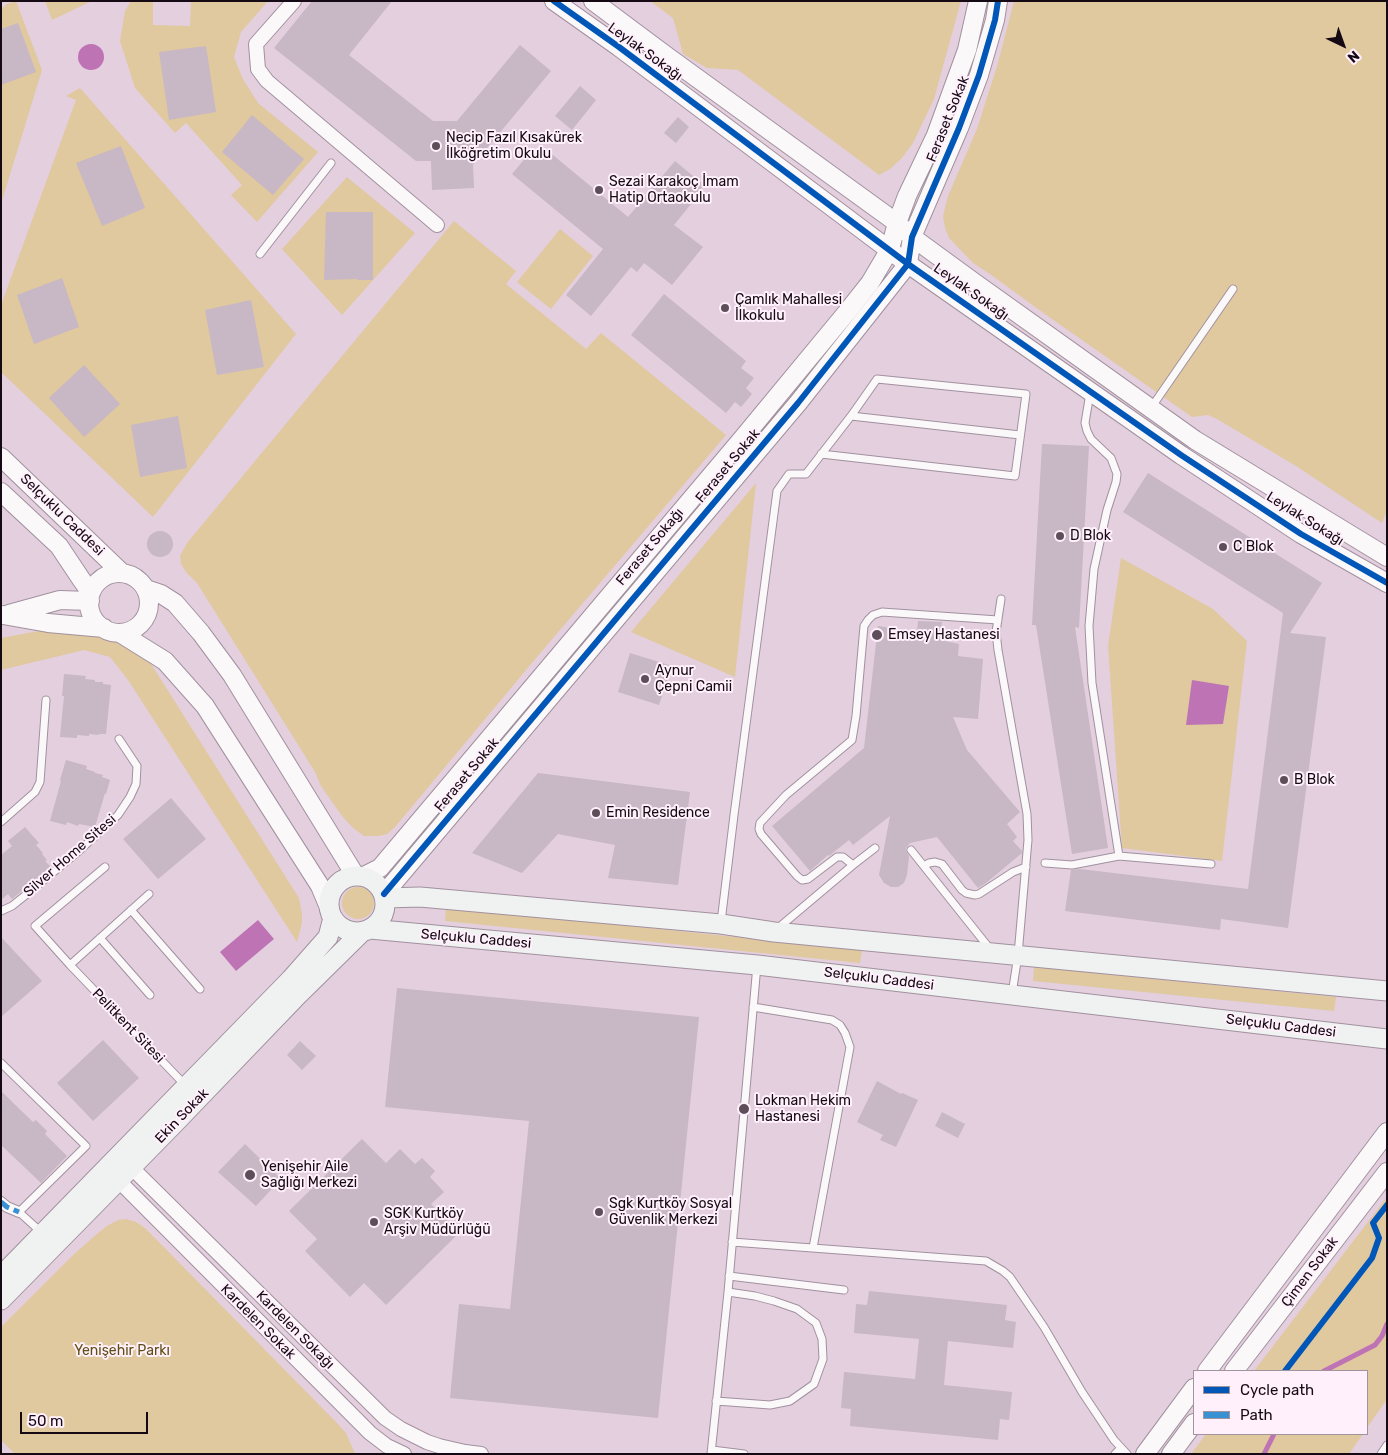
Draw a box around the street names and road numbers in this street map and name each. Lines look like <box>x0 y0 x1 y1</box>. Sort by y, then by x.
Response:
street label: Leylak Sokağı <box>604 19 686 85</box>
street label: Feraset Sokak <box>923 73 973 165</box>
street label: Leylak Sokağı <box>930 260 1012 324</box>
street label: Feraset Sokak <box>692 426 764 506</box>
street label: Selçuklu Caddesi <box>16 471 108 559</box>
street label: Leylak Sokağı <box>1263 489 1347 549</box>
street label: Feraset Sokağı <box>613 505 687 589</box>
street label: Feraset Sokak <box>431 735 503 815</box>
street label: Silver Home Sitesi <box>20 811 120 901</box>
street label: Selçuklu Caddesi <box>420 926 532 952</box>
street label: Selçuklu Caddesi <box>823 964 935 994</box>
street label: Pelitkent Sitesi <box>88 985 168 1067</box>
street label: Selçuklu Caddesi <box>1225 1011 1337 1041</box>
street label: Ekin Sokak <box>152 1085 212 1147</box>
street label: Çimen Sokak <box>1278 1234 1342 1310</box>
street label: Kardelen Sokak <box>217 1281 299 1363</box>
street label: Kardelen Sokağı <box>252 1287 338 1373</box>

